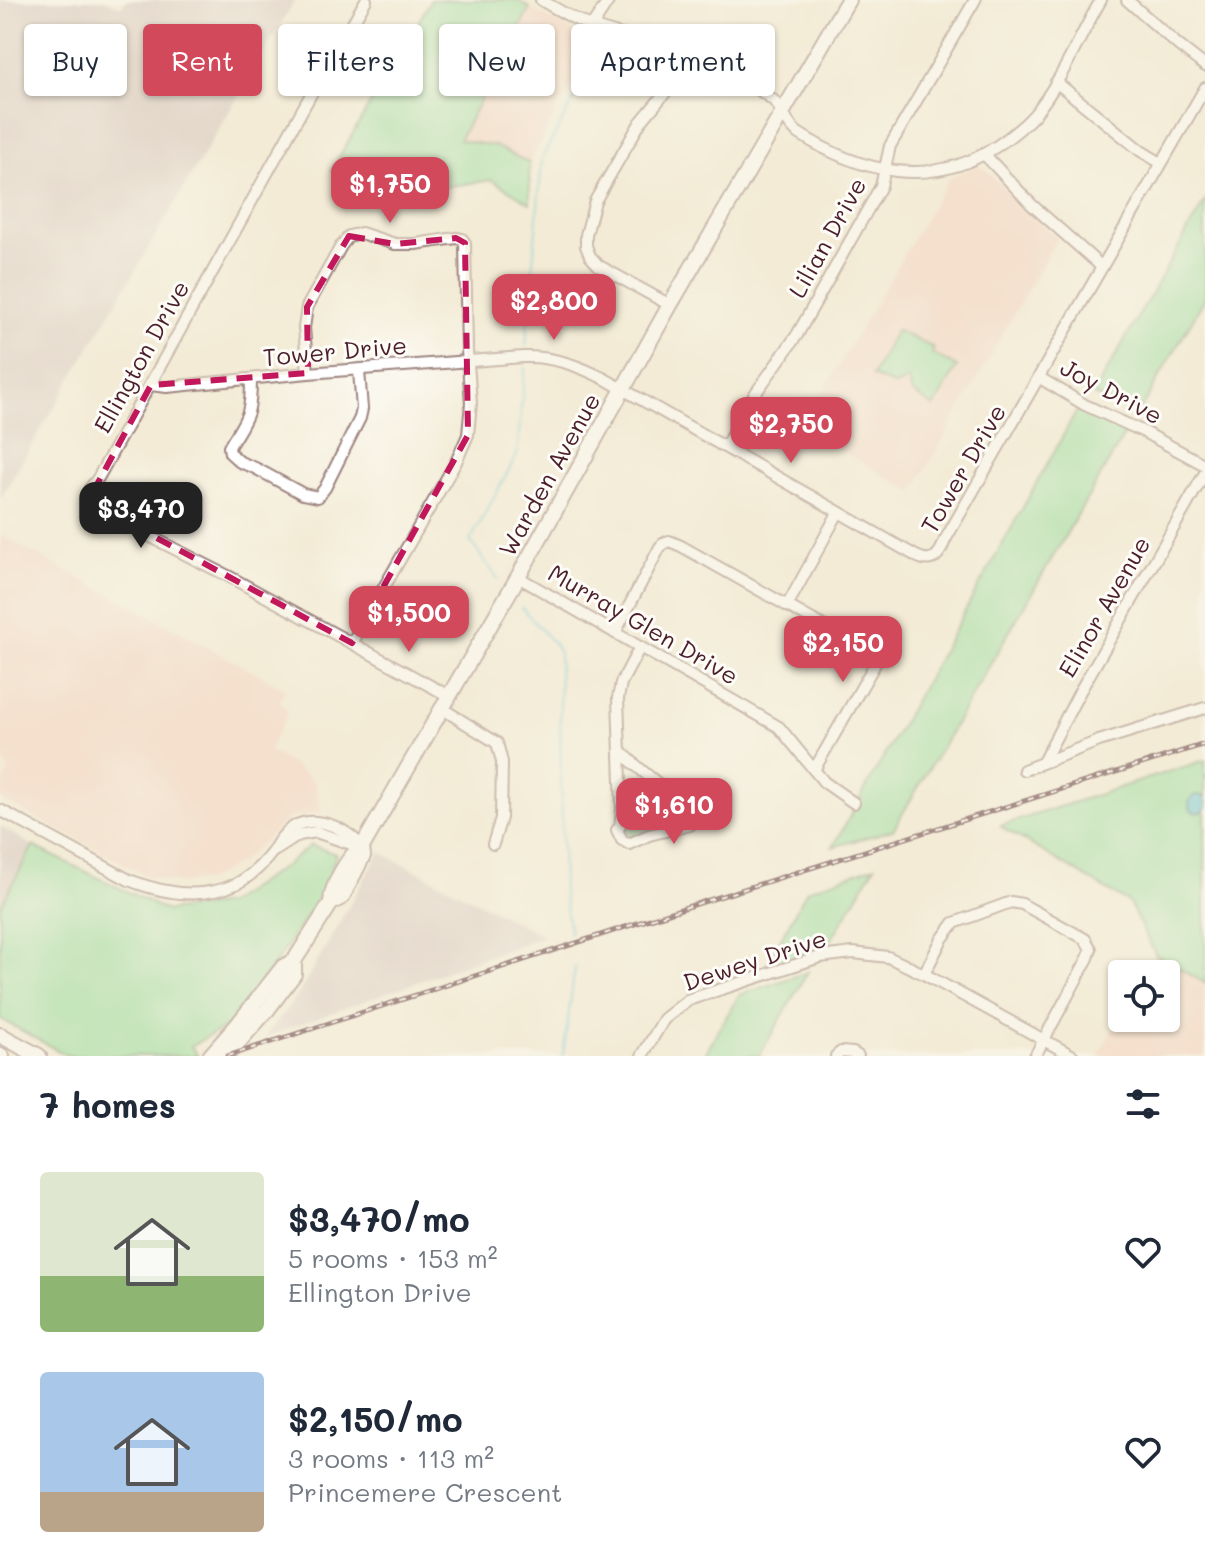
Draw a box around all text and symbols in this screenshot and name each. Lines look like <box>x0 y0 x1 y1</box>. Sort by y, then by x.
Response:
chip: Buy <box>24 24 127 96</box>
chip: Rent <box>143 24 262 96</box>
chip: Filters <box>278 24 423 96</box>
chip: New <box>439 24 555 96</box>
chip: Apartment <box>571 24 775 96</box>
pin: $1,750 <box>325 157 455 225</box>
text: $1,750 <box>349 166 431 200</box>
street label: Lilian Drive <box>781 172 872 303</box>
pin: $2,800 <box>489 274 619 342</box>
street label: Ellington Drive <box>86 275 195 438</box>
text: $2,800 <box>510 283 598 317</box>
street label: Tower Drive <box>262 329 408 372</box>
street label: Joy Drive <box>1055 351 1168 430</box>
street label: Warden Avenue <box>491 387 606 561</box>
pin: $2,750 <box>726 397 856 465</box>
street label: Tower Drive <box>913 398 1012 538</box>
text: $2,750 <box>749 406 833 440</box>
pin: $3,470 <box>76 482 206 550</box>
text: $3,470 <box>97 491 185 525</box>
street label: Elinor Avenue <box>1051 530 1156 682</box>
street label: Murray Glen Drive <box>543 557 744 691</box>
pin: $1,500 <box>344 586 474 654</box>
text: $1,500 <box>367 595 451 629</box>
pin: $2,150 <box>778 616 908 684</box>
text: $2,150 <box>802 625 884 659</box>
pin: $1,610 <box>609 778 739 846</box>
text: $1,610 <box>634 787 714 821</box>
street label: Dewey Drive <box>679 922 830 997</box>
map controls <box>1108 960 1180 1032</box>
button: locate <box>1108 960 1180 1032</box>
text: 7 homes <box>40 1082 176 1127</box>
icon: filters <box>1121 1082 1165 1126</box>
text: $3,470/mo <box>288 1196 470 1241</box>
icon: home <box>104 1204 200 1300</box>
icon: heart <box>1121 1230 1165 1274</box>
text: 5 rooms · 153 m² <box>288 1241 498 1275</box>
text: Ellington Drive <box>288 1275 472 1309</box>
text: $2,150/mo <box>288 1396 463 1441</box>
icon: home <box>104 1404 200 1500</box>
icon: heart <box>1121 1430 1165 1474</box>
text: 3 rooms · 113 m² <box>288 1441 494 1475</box>
text: Princemere Crescent <box>288 1475 563 1509</box>

